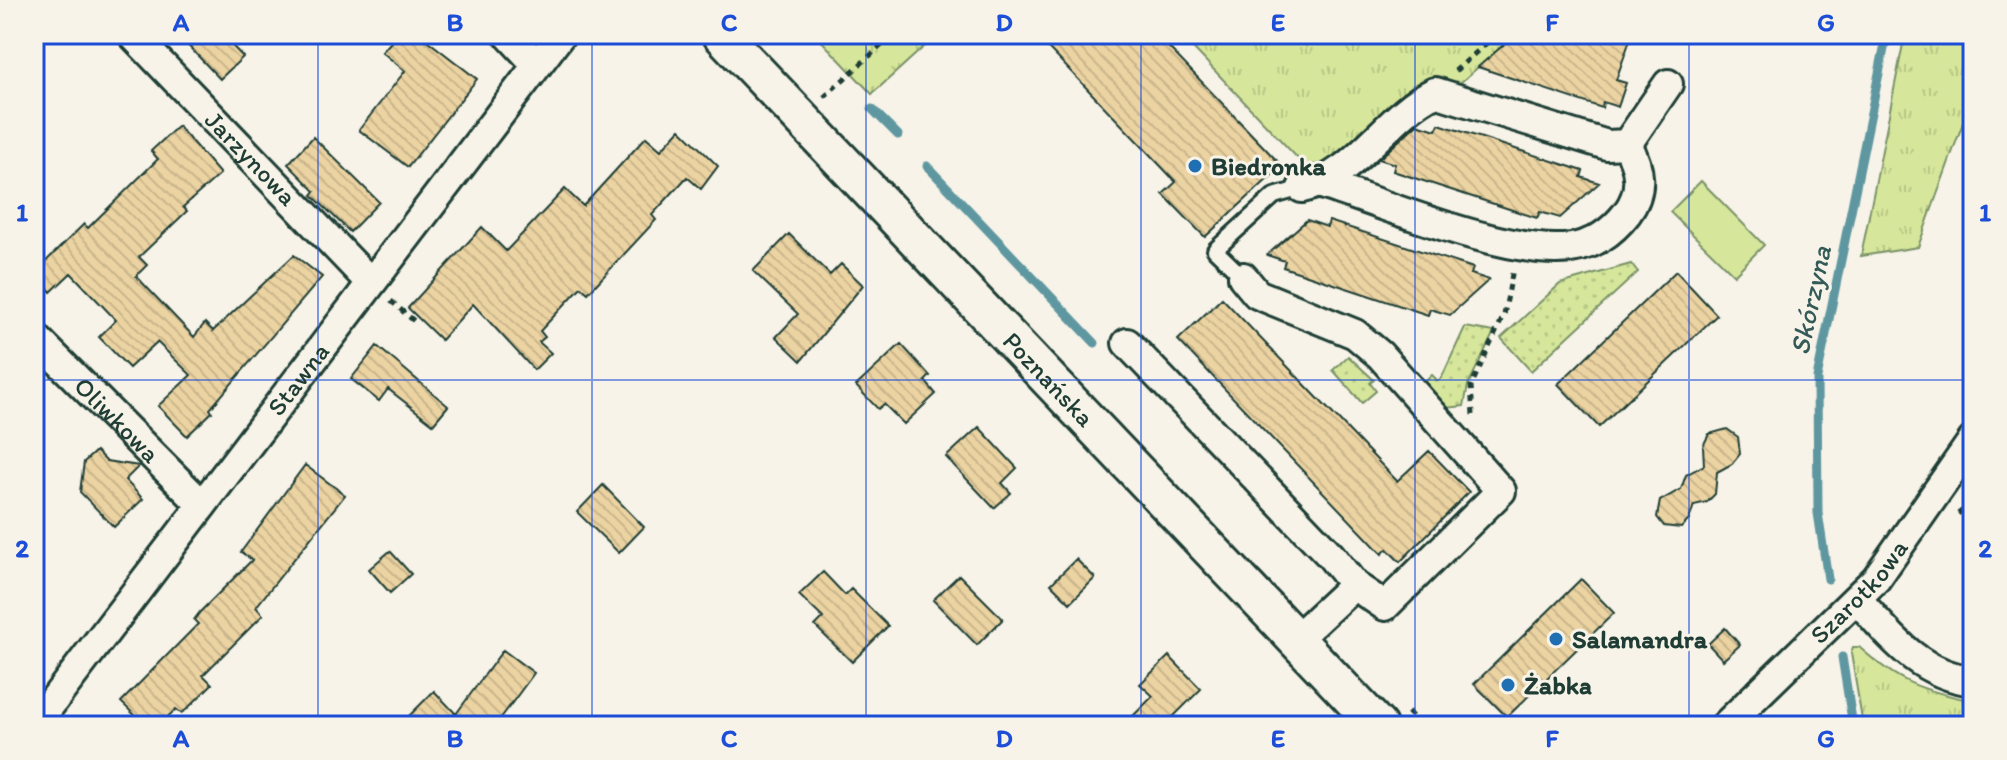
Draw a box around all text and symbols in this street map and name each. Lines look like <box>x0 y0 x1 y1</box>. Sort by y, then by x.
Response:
text: A <box>172 6 190 38</box>
text: B <box>447 6 464 38</box>
text: C <box>721 6 738 38</box>
text: D <box>995 6 1013 38</box>
text: E <box>1271 6 1285 38</box>
text: F <box>1545 6 1559 38</box>
text: G <box>1817 6 1835 38</box>
street label: Jarzynowa <box>198 104 304 213</box>
place label: Biedronka <box>1211 150 1326 182</box>
marker: Biedronka <box>1186 157 1204 175</box>
text: 1 <box>16 196 28 228</box>
text: 1 <box>1979 196 1991 228</box>
water label: Skórzyna <box>1782 242 1838 358</box>
street label: Poznańska <box>996 325 1102 434</box>
street label: Stawna <box>260 336 336 422</box>
street label: Oliwkowa <box>68 370 167 470</box>
text: 2 <box>15 532 29 564</box>
text: 2 <box>1978 532 1992 564</box>
street label: Szarotkowa <box>1803 533 1915 651</box>
place label: Salamandra <box>1572 623 1708 655</box>
marker: Salamandra <box>1547 630 1565 648</box>
place label: Żabka <box>1524 669 1592 701</box>
marker: Żabka <box>1499 676 1517 694</box>
text: A <box>172 722 190 754</box>
text: B <box>447 722 464 754</box>
text: C <box>721 722 738 754</box>
text: D <box>995 722 1013 754</box>
text: E <box>1271 722 1285 754</box>
text: F <box>1545 722 1559 754</box>
text: G <box>1817 722 1835 754</box>

